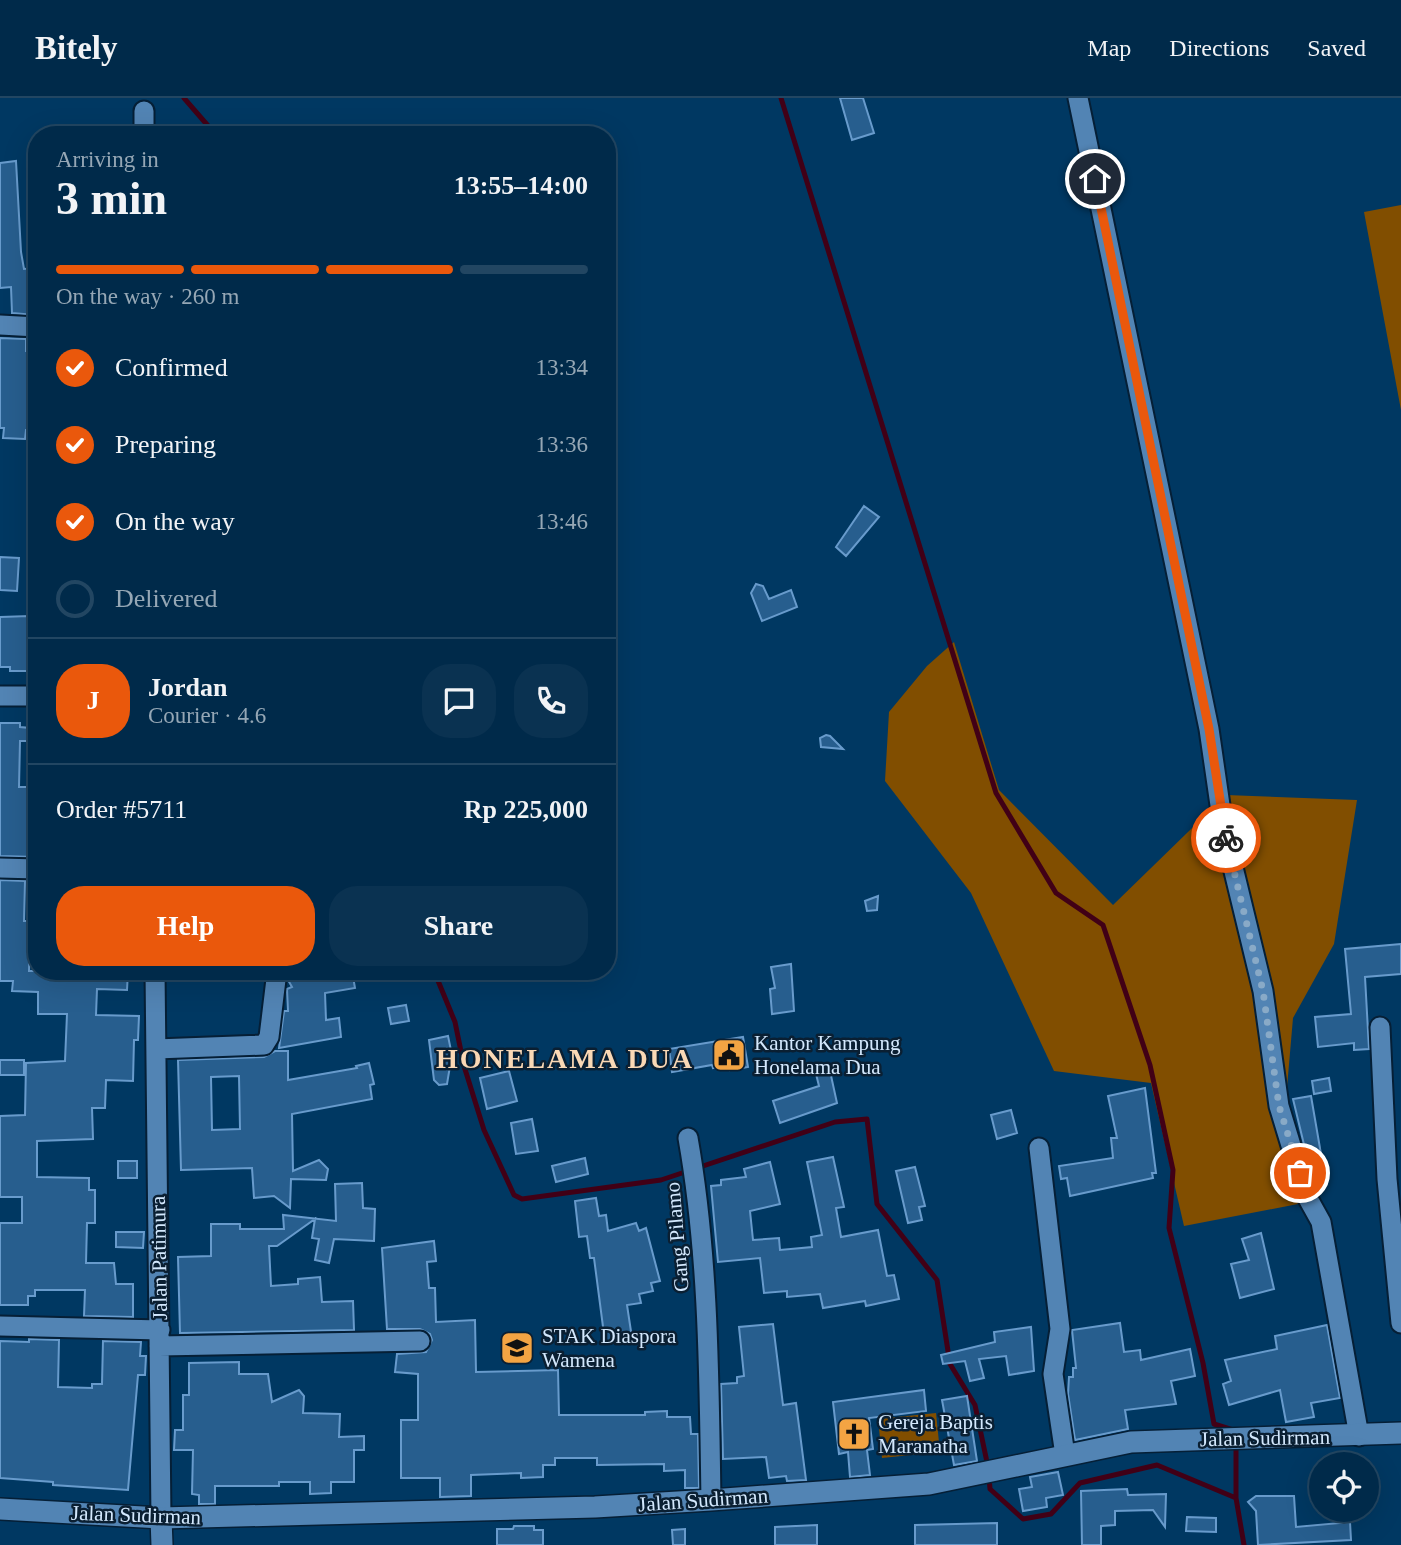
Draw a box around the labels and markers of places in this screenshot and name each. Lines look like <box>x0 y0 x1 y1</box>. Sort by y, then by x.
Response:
pin <box>1065 149 1125 209</box>
place label: Kantor Kampung Honelama Dua <box>754 1031 901 1079</box>
public building icon: Kantor Kampung Honelama Dua <box>710 1036 748 1074</box>
pin <box>1270 1143 1330 1203</box>
place label: STAK Diaspora Wamena <box>542 1324 677 1372</box>
school or university icon: STAK Diaspora Wamena <box>498 1329 536 1367</box>
place label: Gereja Baptis Maranatha <box>878 1410 993 1458</box>
church icon: Gereja Baptis Maranatha <box>835 1415 873 1453</box>

